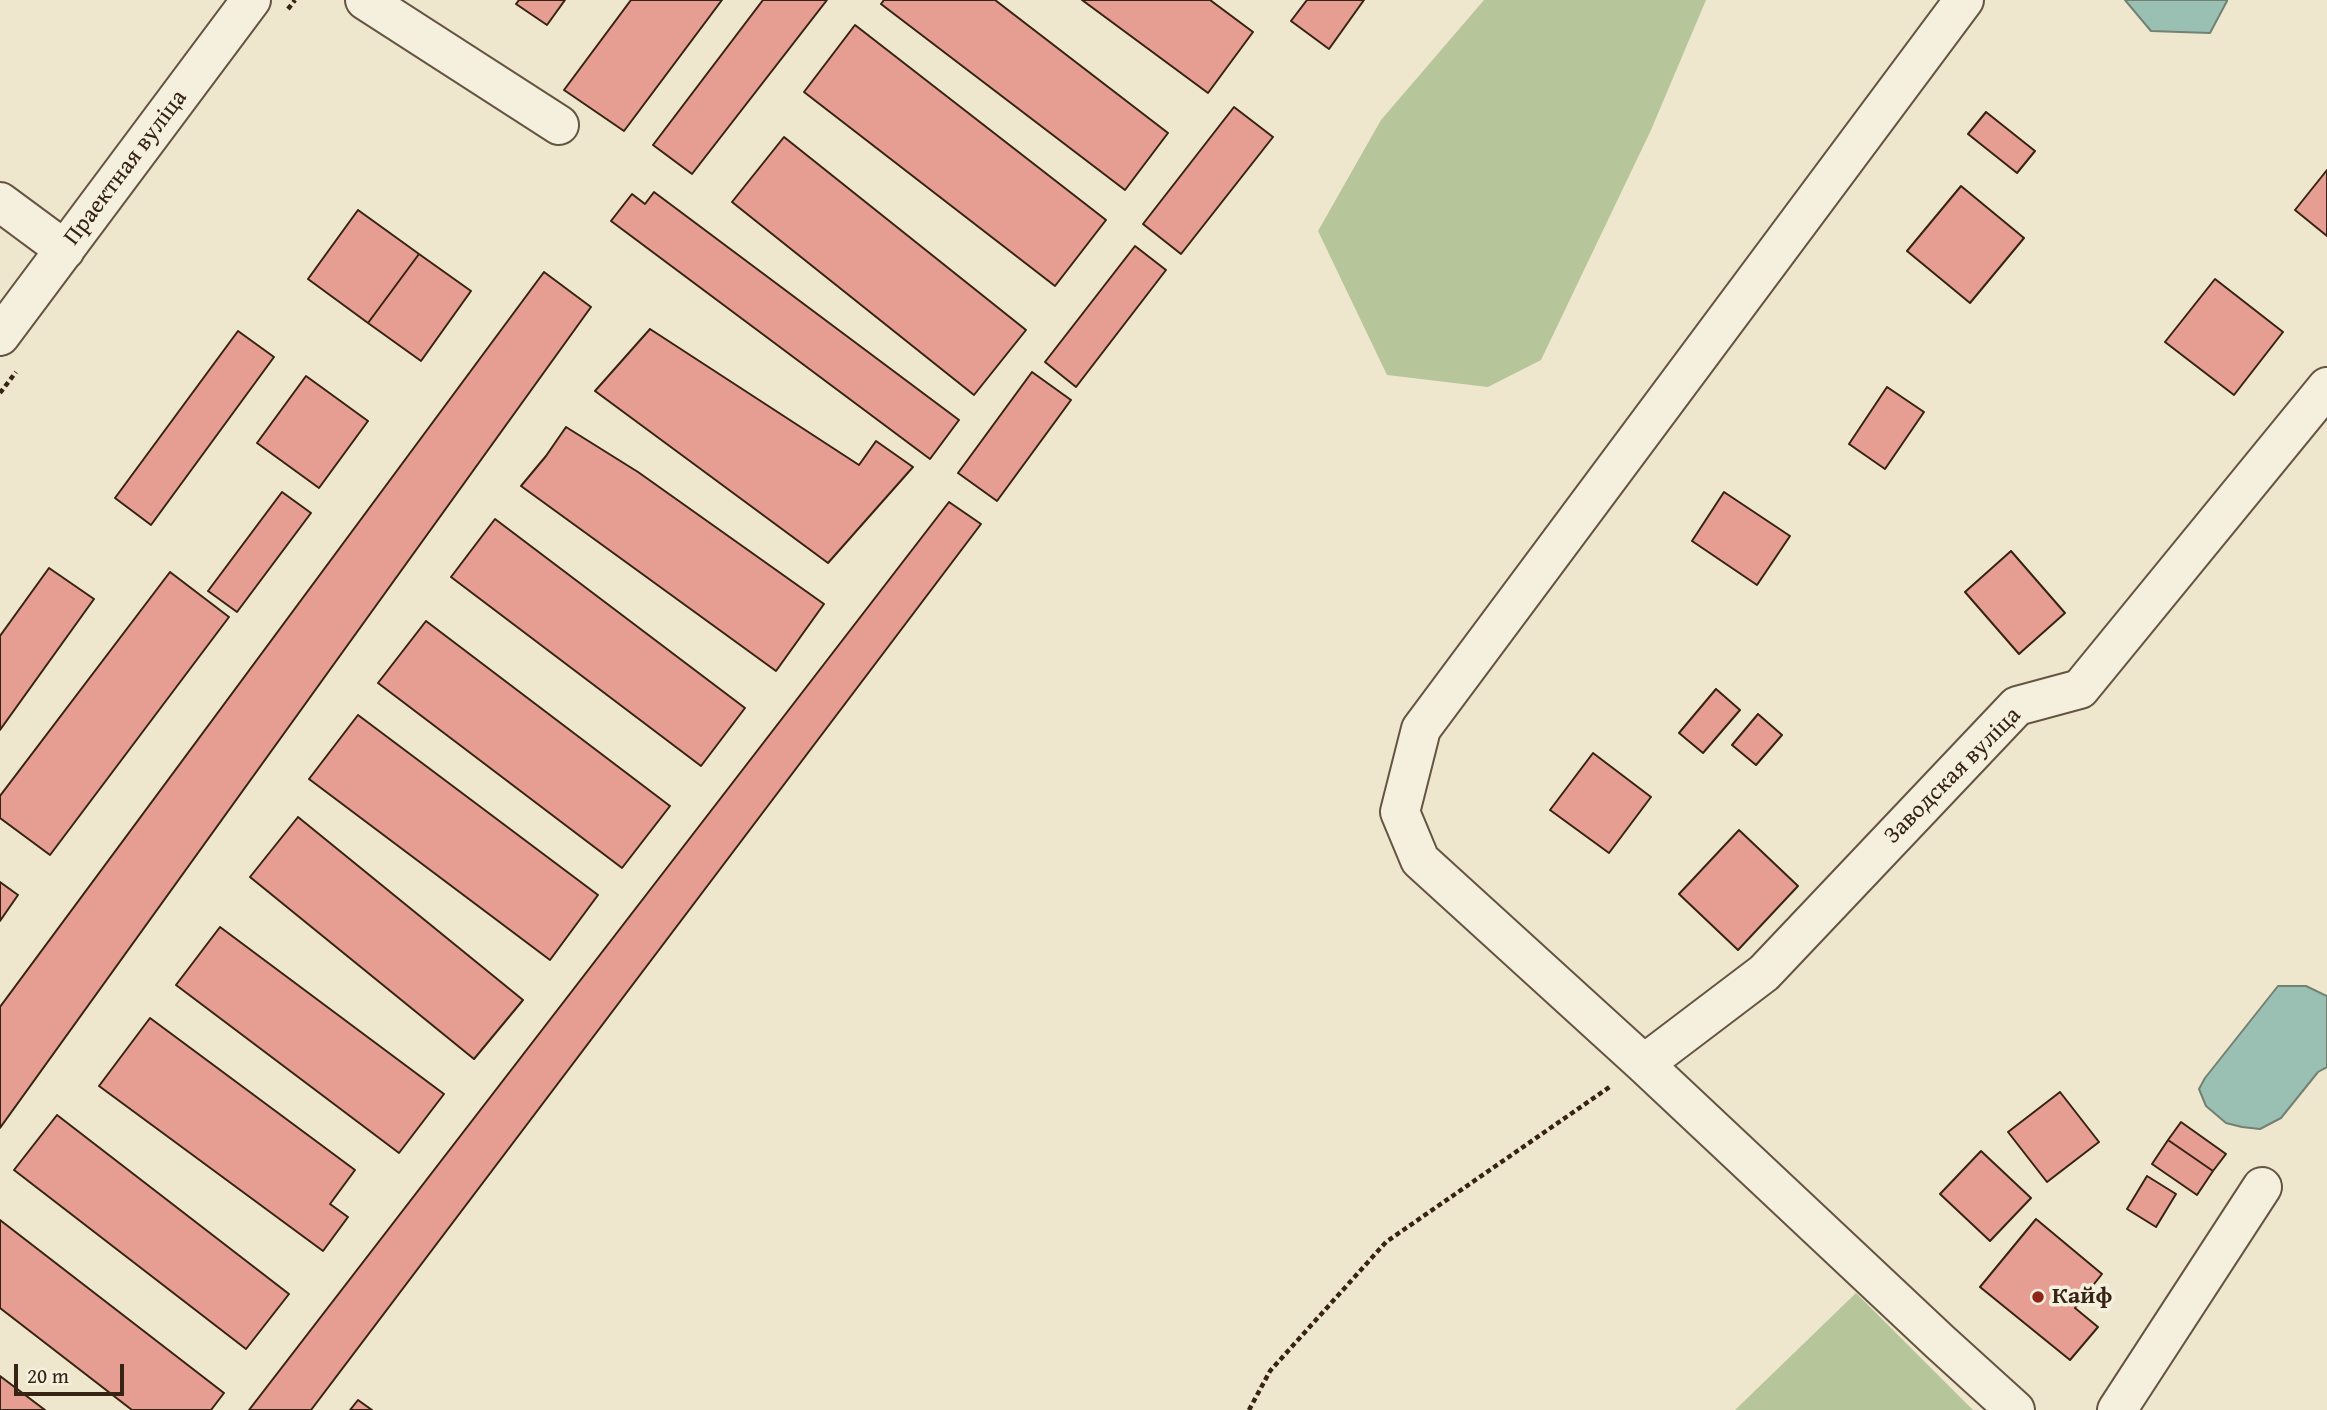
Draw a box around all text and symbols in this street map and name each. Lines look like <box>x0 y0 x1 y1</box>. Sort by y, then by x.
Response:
street label: Праектная вуліца <box>58 85 194 251</box>
street label: Заводская вуліца <box>1879 702 2027 850</box>
place label: Кайф <box>2052 1283 2112 1311</box>
marker: Кайф <box>2030 1289 2046 1305</box>
scale bar <box>18 1350 128 1394</box>
text: 20 m <box>27 1360 69 1391</box>

